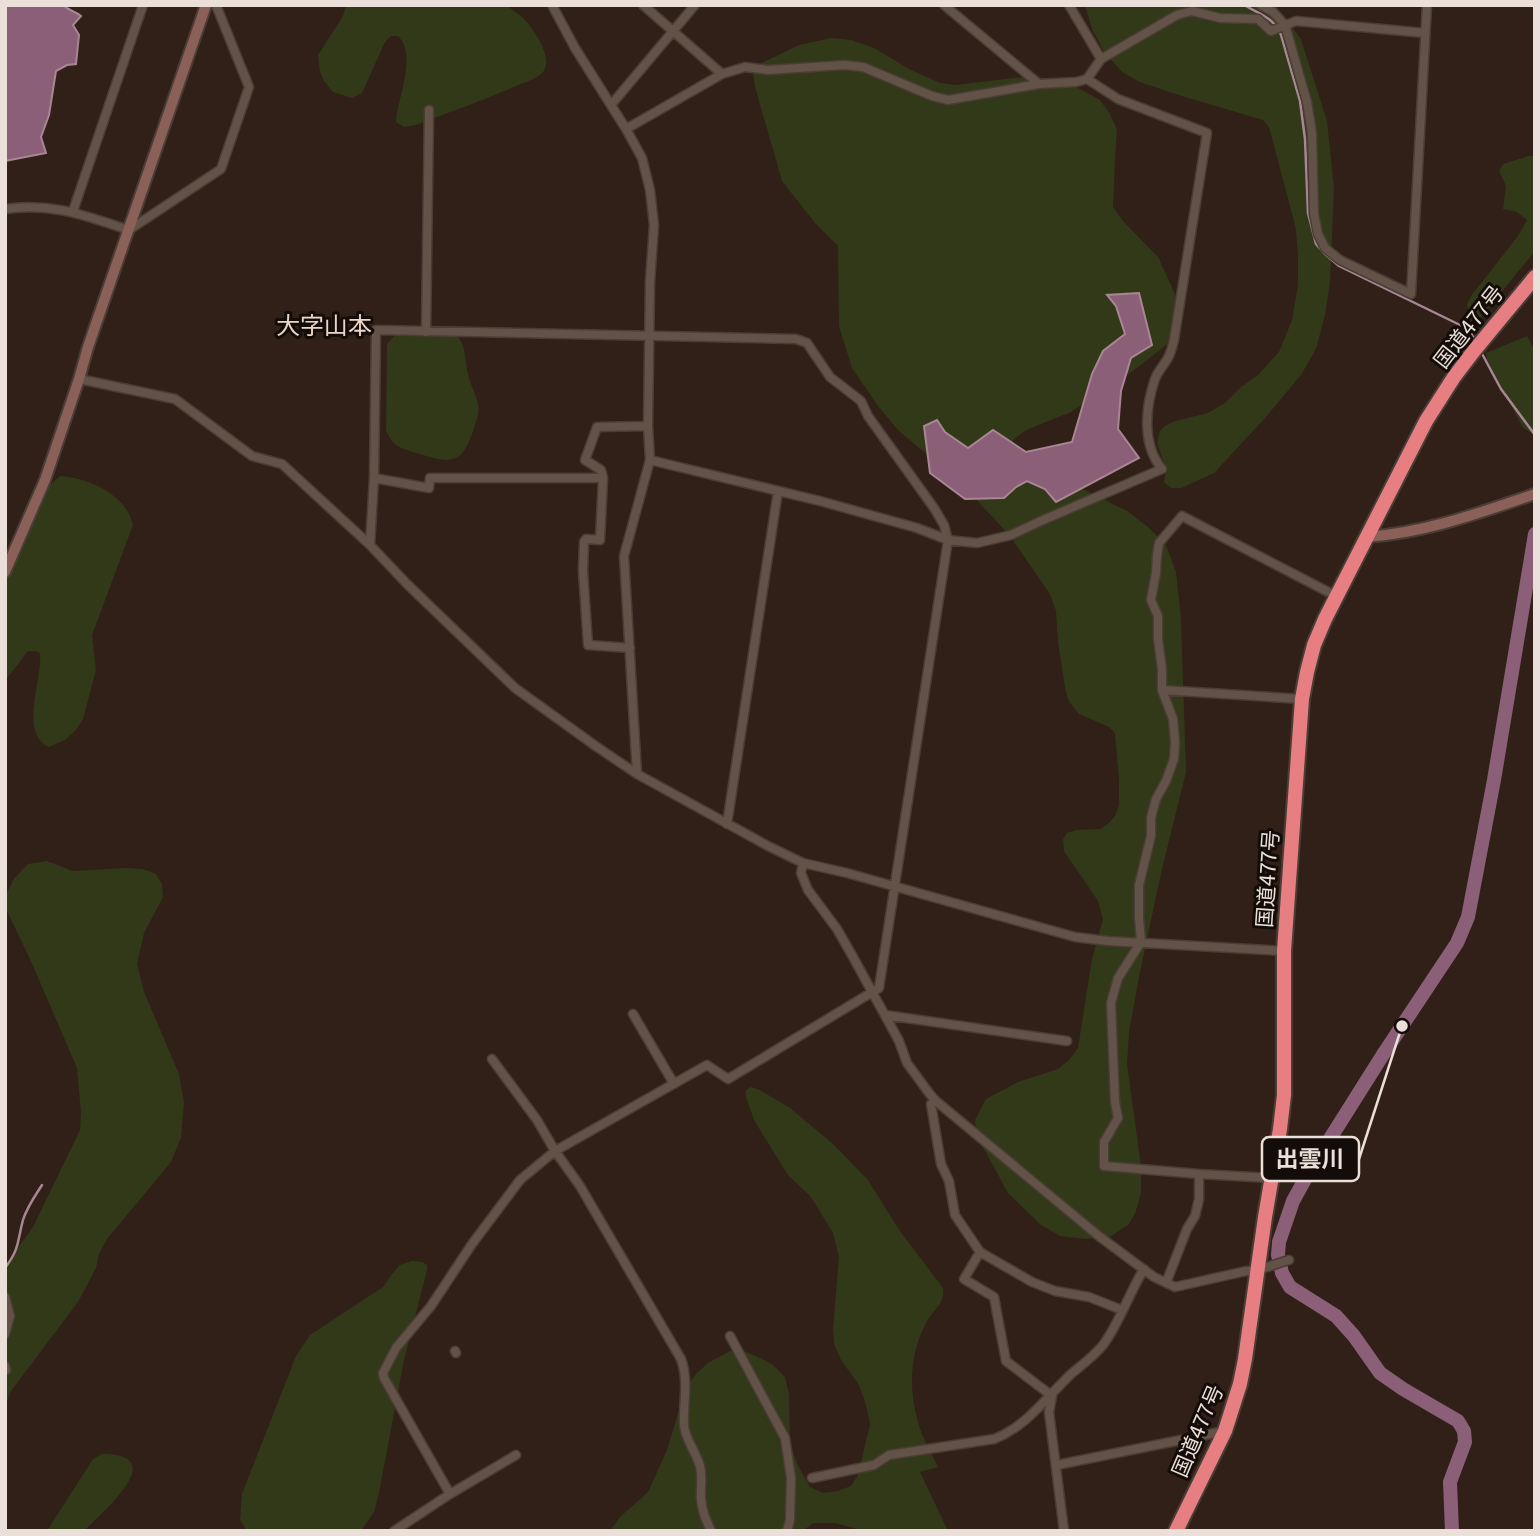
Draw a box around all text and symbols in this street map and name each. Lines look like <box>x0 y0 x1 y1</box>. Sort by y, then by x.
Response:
street label: 国道477号 <box>1425 278 1509 374</box>
district label: 大字山本 <box>276 306 372 341</box>
street label: 国道477号 <box>1248 829 1284 929</box>
callout: 出雲川 <box>1262 1137 1359 1181</box>
text: 出雲川 <box>1276 1140 1345 1174</box>
street label: 国道477号 <box>1163 1379 1229 1481</box>

